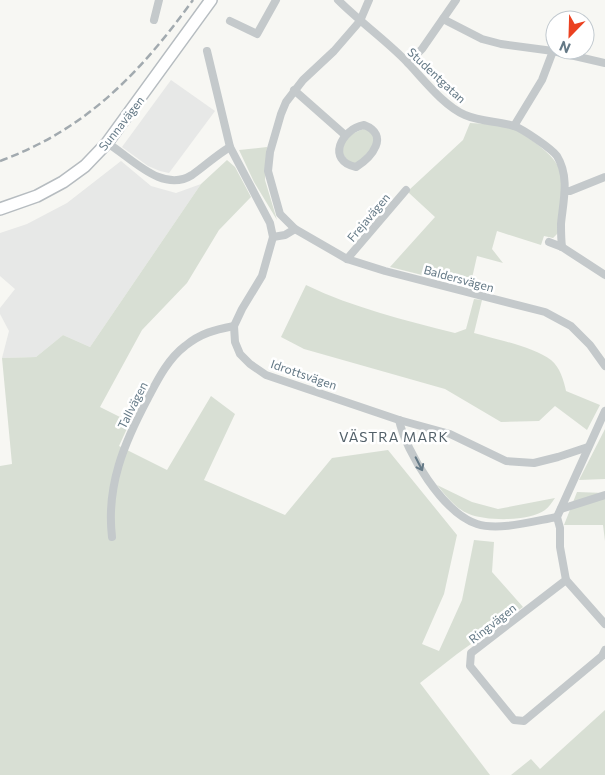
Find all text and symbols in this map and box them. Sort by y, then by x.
north arrow [545,10,595,60]
text: N [557,38,573,57]
street label: Studentgatan [405,45,469,105]
street label: Sunnavägen [95,93,147,153]
street label: Frejavägen [344,190,392,244]
street label: Baldersvägen [422,262,496,294]
street label: Idrottsvägen [269,356,339,392]
street label: Tallvägen [114,379,150,431]
district label: VÄSTRA MARK [339,428,449,445]
one-way arrow [415,456,424,471]
street label: Ringvägen [465,600,519,646]

